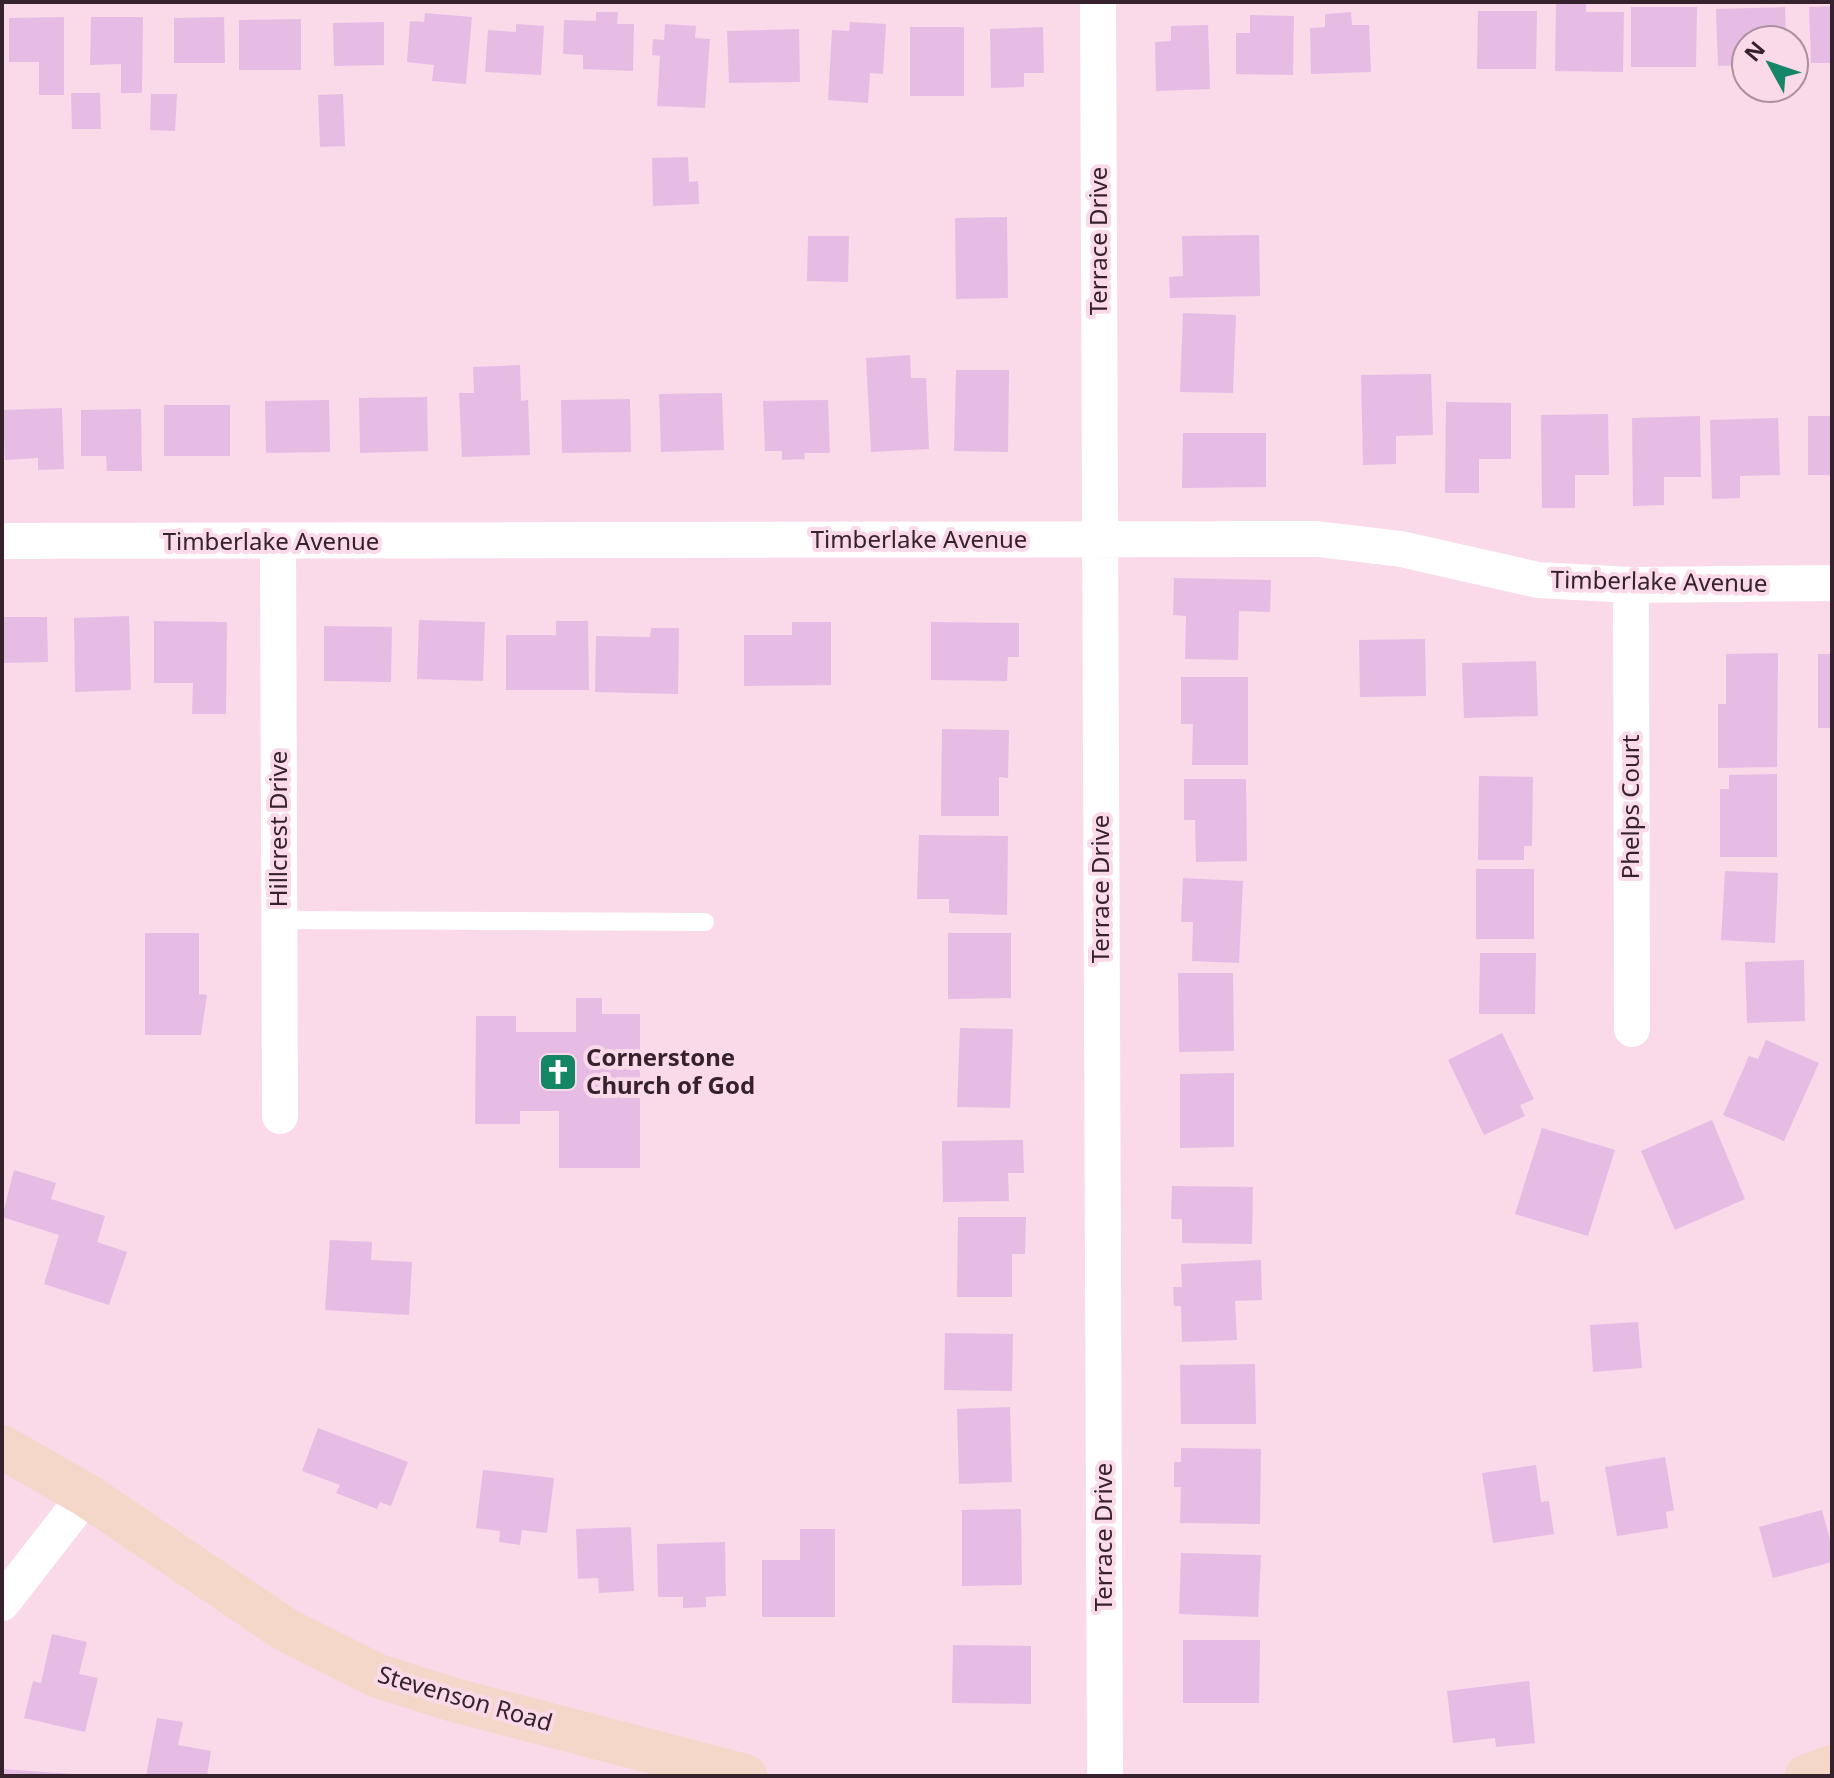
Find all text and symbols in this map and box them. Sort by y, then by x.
north arrow [1730,24,1810,104]
text: N [1737,34,1771,67]
street label: Terrace Drive [1081,167,1114,315]
street label: Timberlake Avenue [811,522,1027,555]
street label: Timberlake Avenue [163,524,379,557]
street label: Timberlake Avenue [1550,562,1768,599]
street label: Phelps Court [1613,734,1646,879]
street label: Hillcrest Drive [261,751,294,907]
street label: Terrace Drive [1083,815,1116,963]
place label: Cornerstone Church of God [586,1040,755,1101]
church icon: Cornerstone Church of God [537,1051,579,1093]
street label: Terrace Drive [1086,1463,1119,1611]
street label: Stevenson Road [374,1657,557,1738]

